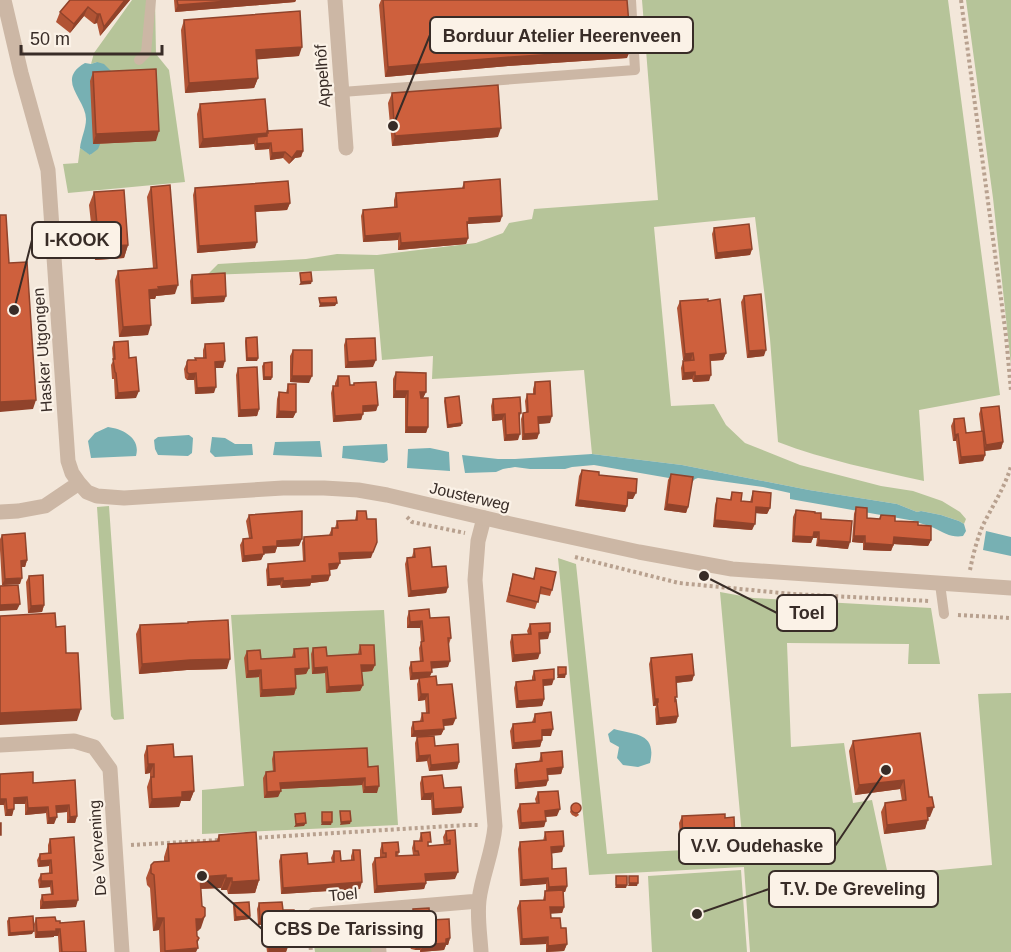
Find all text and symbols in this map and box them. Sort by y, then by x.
callout: Borduur Atelier Heerenveen [430,17,693,53]
scale bar [21,18,162,56]
text: Borduur Atelier Heerenveen [443,26,681,46]
text: 50 m [30,29,70,49]
street label: Appelhôf [312,43,333,108]
callout: I-KOOK [32,222,121,258]
text: I-KOOK [45,230,110,250]
street label: Hasker Utgongen [30,287,55,413]
street label: Jousterweg [428,479,512,514]
callout: Toel [777,595,837,631]
text: Toel [789,603,825,623]
street label: De Vervening [86,799,109,896]
callout: V.V. Oudehaske [679,828,835,864]
text: V.V. Oudehaske [691,836,823,856]
callout: T.V. De Greveling [769,871,938,907]
text: T.V. De Greveling [780,879,926,899]
street label: Toel [328,885,358,904]
callout: CBS De Tarissing [262,911,436,947]
text: CBS De Tarissing [274,919,424,939]

